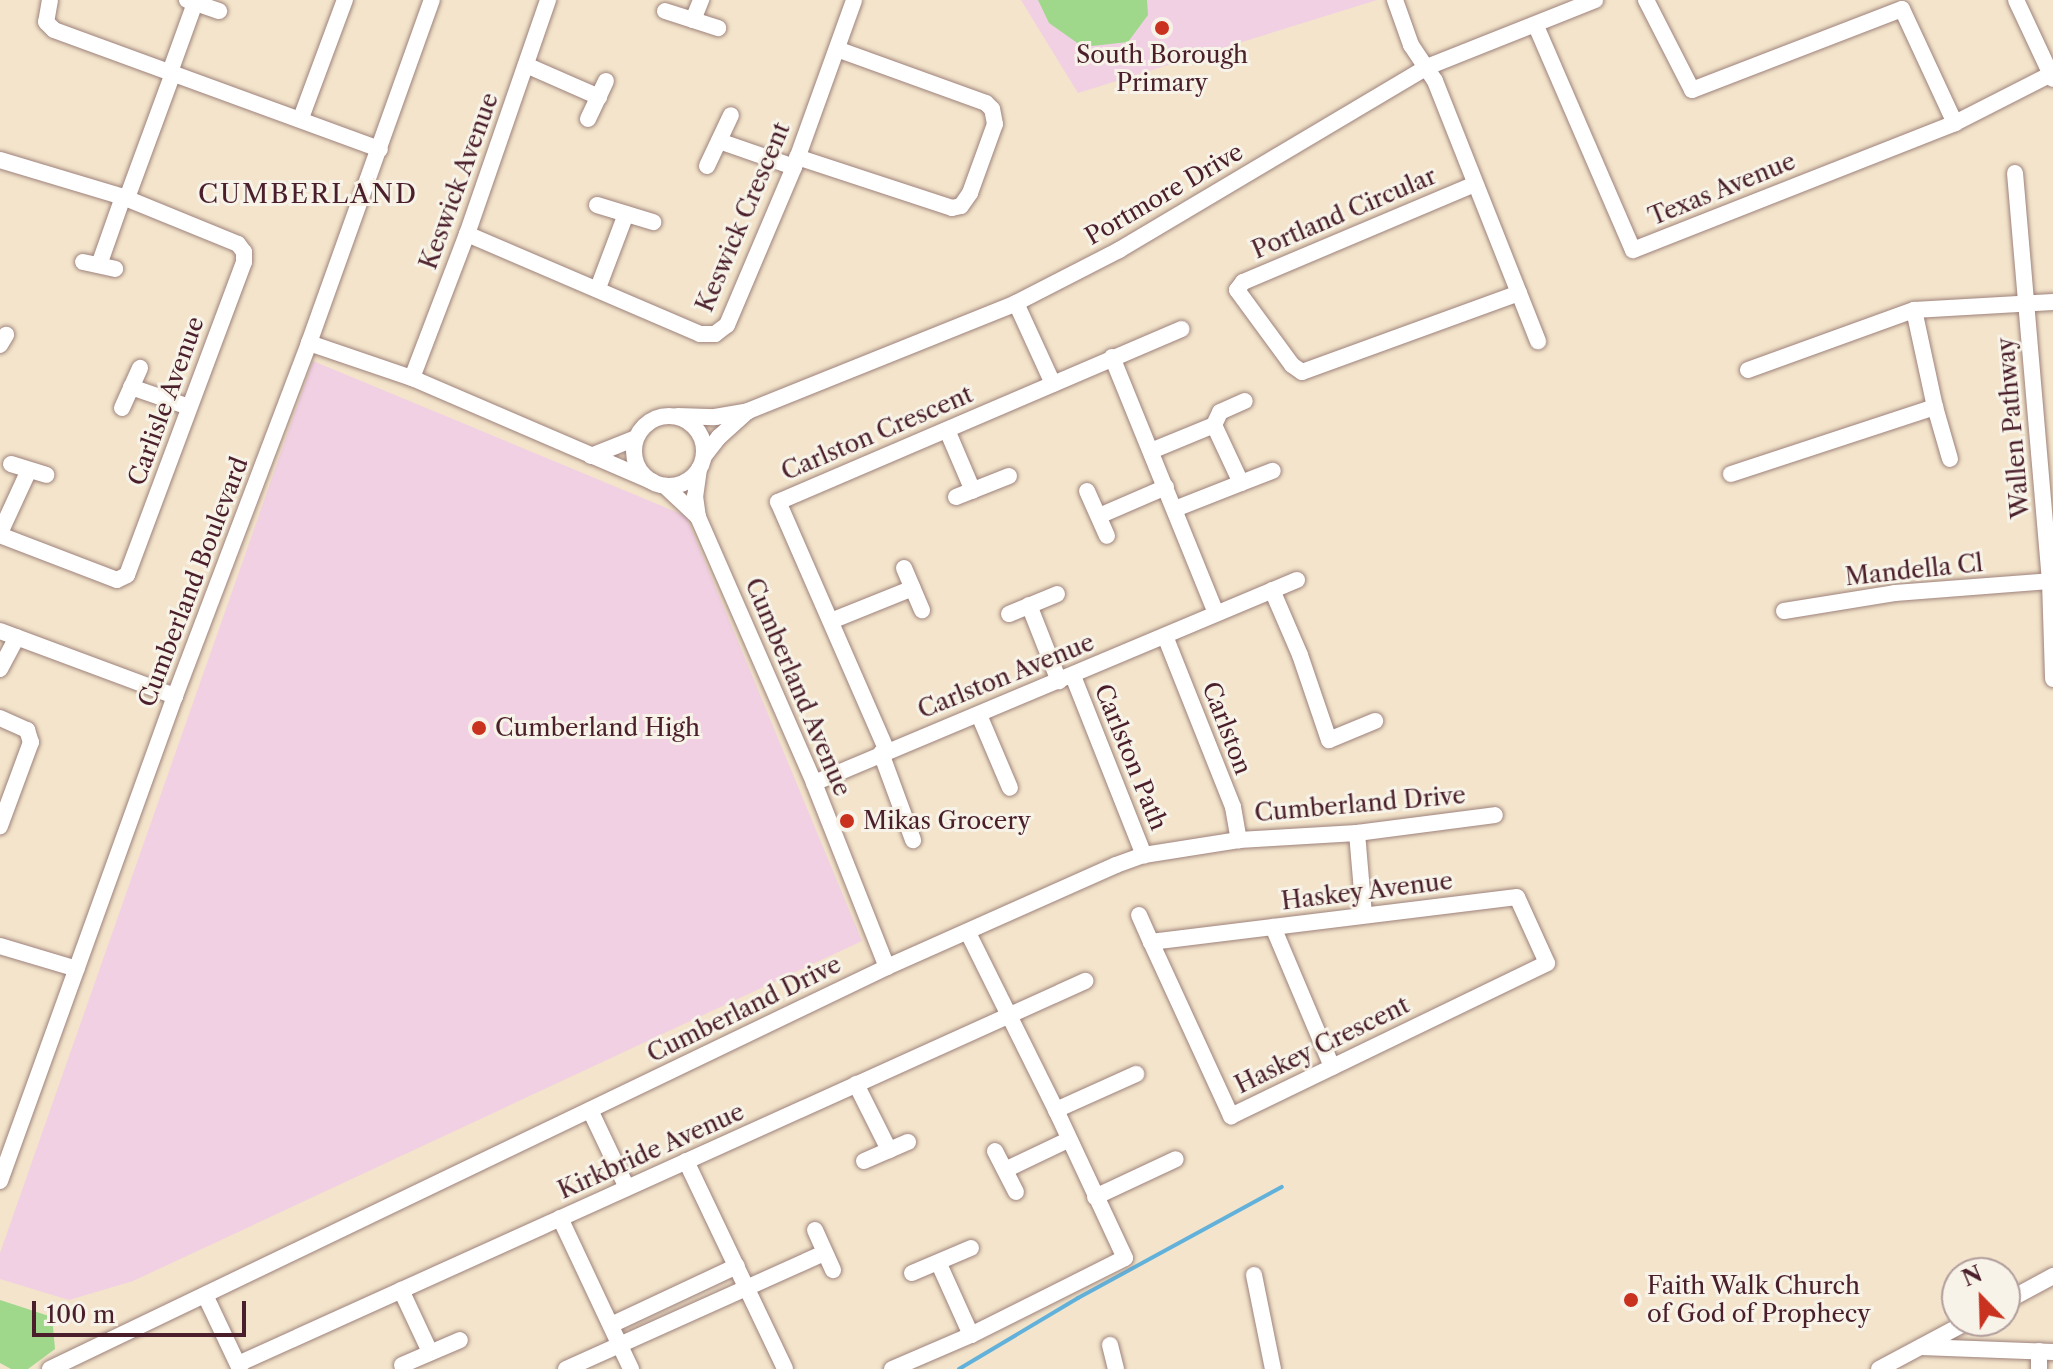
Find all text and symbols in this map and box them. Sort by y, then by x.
marker: South Borough Primary [1153,19,1171,37]
place label: South Borough Primary [1076,41,1248,97]
street label: Keswick Avenue [413,88,505,274]
street label: Keswick Crescent [690,118,796,316]
street label: Portmore Drive [1080,137,1248,251]
street label: Texas Avenue [1644,146,1800,232]
street label: Portland Circular [1248,161,1440,265]
district label: CUMBERLAND [198,179,418,211]
street label: Carlisle Avenue [122,312,210,490]
street label: Wallen Pathway [1991,336,2035,520]
street label: Carlston Crescent [777,380,977,486]
street label: Cumberland Boulevard [132,453,254,711]
street label: Mandella Cl [1844,548,1984,592]
street label: Cumberland Avenue [739,573,857,801]
street label: Carlston Avenue [913,627,1099,725]
street label: Carlston [1196,678,1258,778]
street label: Carlston Path [1089,680,1173,834]
place label: Cumberland High [495,714,700,742]
marker: Cumberland High [470,719,488,737]
street label: Cumberland Drive [1253,780,1467,828]
place label: Mikas Grocery [863,807,1031,835]
marker: Mikas Grocery [838,812,856,830]
street label: Haskey Avenue [1279,866,1455,916]
street label: Cumberland Drive [642,950,846,1068]
street label: Haskey Crescent [1230,990,1414,1100]
street label: Kirkbride Avenue [553,1097,749,1205]
north arrow [1941,1257,2021,1337]
text: N [1958,1260,1986,1292]
place label: Faith Walk Church of God of Prophecy [1647,1272,1870,1328]
scale bar [36,1285,250,1335]
marker: Faith Walk Church of God of Prophecy [1622,1291,1640,1309]
text: 100 m [46,1300,115,1329]

